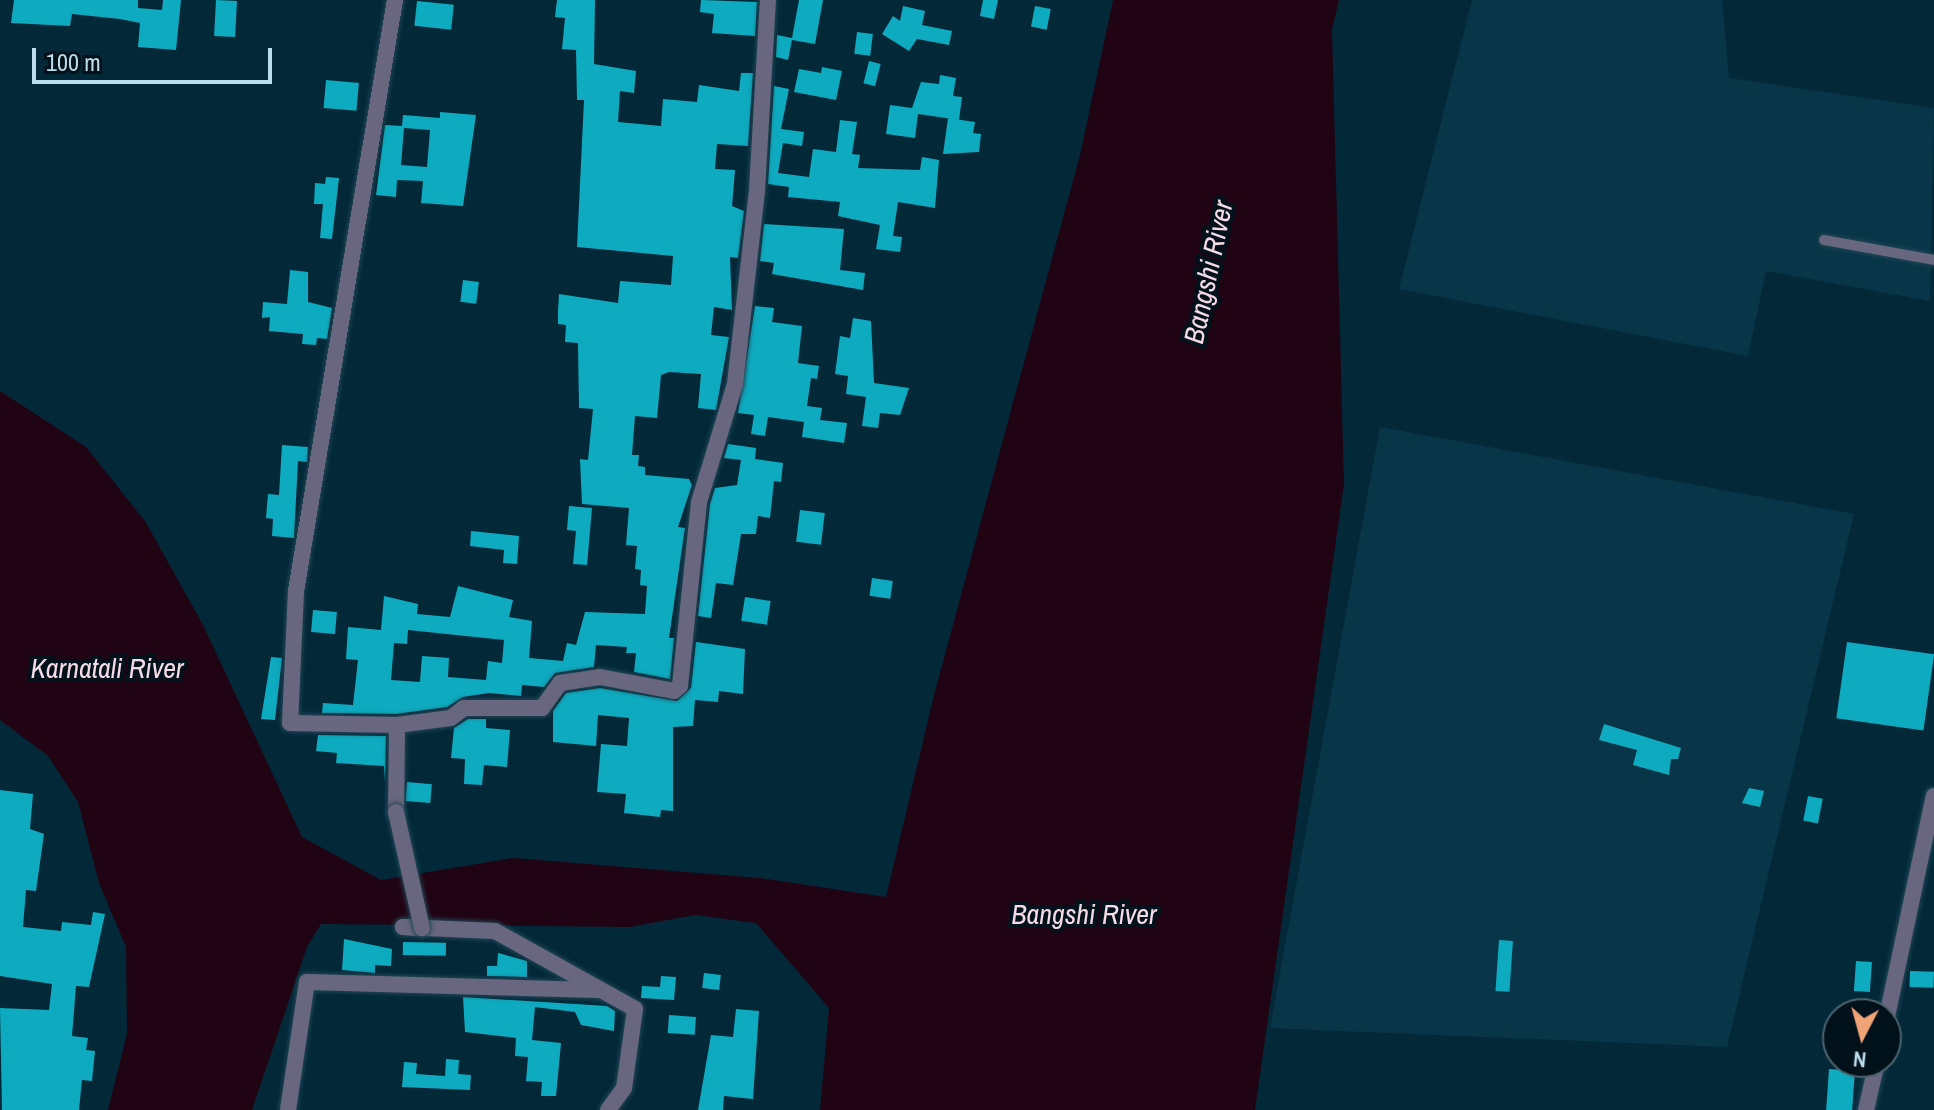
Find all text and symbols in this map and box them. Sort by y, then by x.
scale bar [36,32,276,82]
text: 100 m [46,46,101,78]
water label: Bangshi River [1176,197,1240,347]
water label: Karnatali River [30,651,184,685]
water label: Bangshi River [1011,897,1157,931]
north arrow [1822,998,1902,1078]
text: N [1852,1044,1868,1075]

